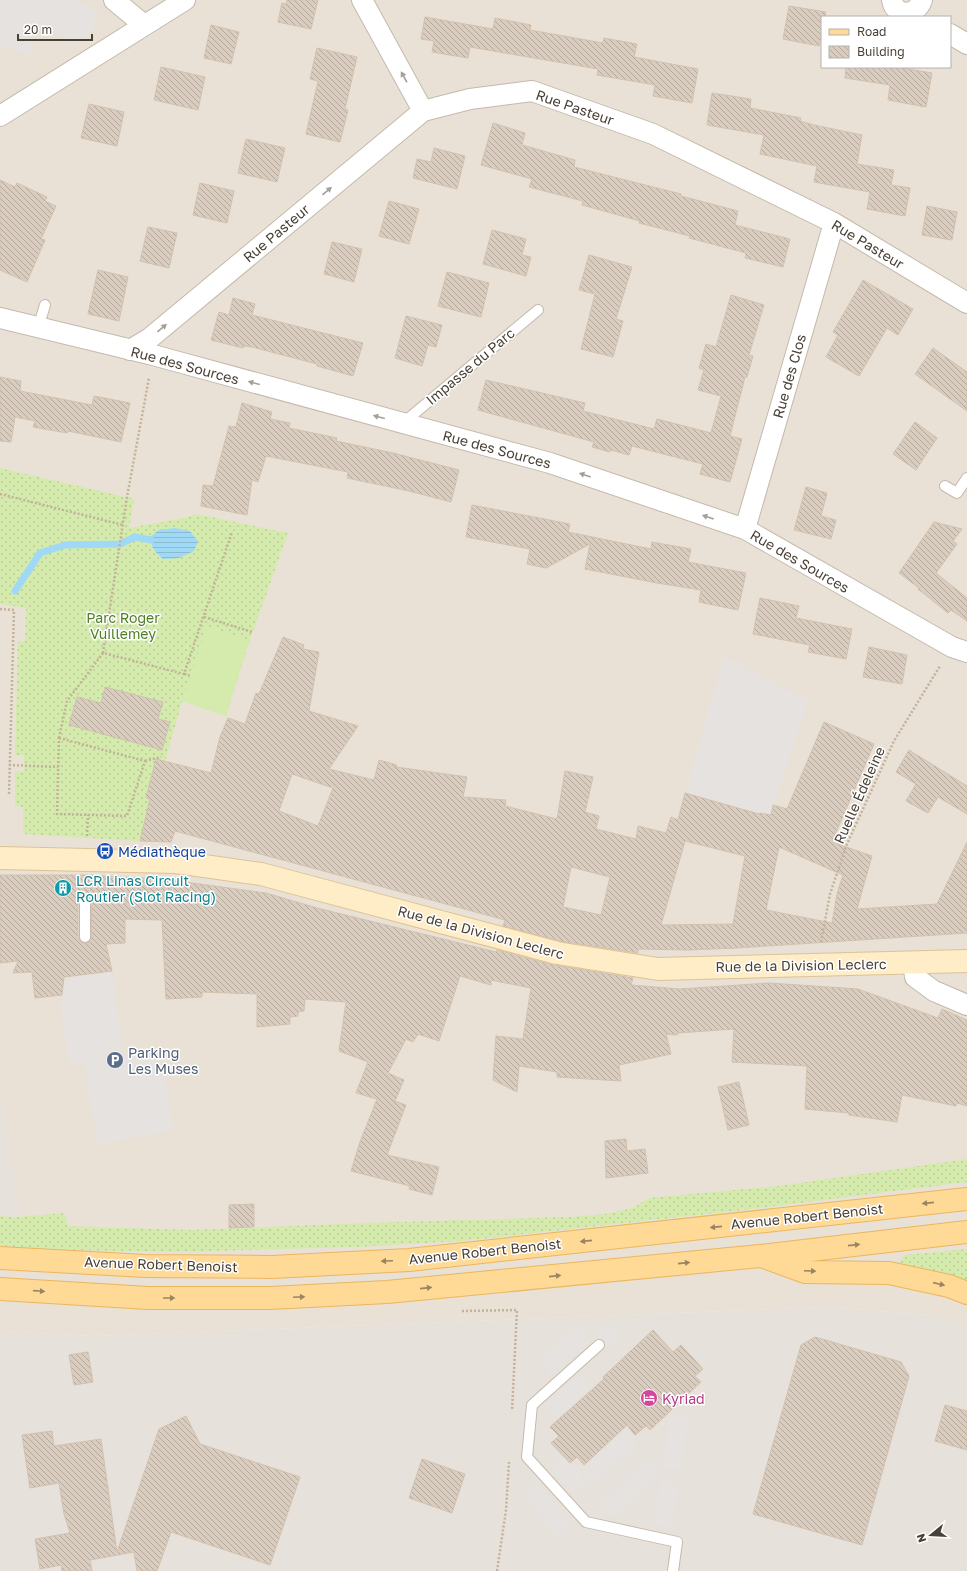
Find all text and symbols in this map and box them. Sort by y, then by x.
scale bar [18,16,92,42]
legend [821,16,951,68]
text: 20 m [24,22,52,37]
text: Road [857,24,886,39]
text: Building [857,44,905,59]
one-way arrow [401,71,408,83]
street label: Rue Pasteur [534,86,617,128]
one-way arrow [321,187,332,196]
street label: Rue Pasteur [239,200,313,266]
street label: Rue Pasteur [829,216,908,273]
one-way arrow [157,324,167,332]
street label: Impasse du Parc [422,324,518,408]
street label: Rue des Clos [769,332,809,420]
street label: Rue des Sources [129,342,241,388]
one-way arrow [247,380,259,386]
one-way arrow [373,413,385,419]
street label: Rue des Sources [441,426,553,472]
one-way arrow [579,472,591,478]
one-way arrow [702,513,714,519]
street label: Rue des Sources [748,526,852,596]
park label: Parc Roger Vuillemey [86,609,160,642]
street label: Ruelle Édeleine [830,744,888,846]
bus stop icon: Médiathèque [95,841,115,861]
place label: Médiathèque [118,843,206,860]
place label: LCR Linas Circuit Routier (Slot Racing) [76,872,216,905]
building icon: LCR Linas Circuit Routier (Slot Racing) [53,878,73,898]
street label: Rue de la Division Leclerc [396,902,566,962]
street label: Rue de la Division Leclerc [715,955,887,975]
place label: Parking Les Muses [128,1044,198,1077]
parking icon: Parking Les Muses [105,1050,125,1070]
street label: Avenue Robert Benoist [730,1200,884,1232]
one-way arrow [922,1200,934,1206]
one-way arrow [709,1223,722,1230]
street label: Avenue Robert Benoist [408,1235,562,1267]
one-way arrow [580,1237,592,1244]
one-way arrow [848,1242,860,1248]
street label: Avenue Robert Benoist [84,1253,238,1275]
one-way arrow [380,1258,393,1264]
one-way arrow [678,1260,690,1266]
one-way arrow [804,1268,816,1275]
one-way arrow [549,1272,561,1279]
one-way arrow [932,1281,945,1287]
one-way arrow [420,1285,432,1292]
one-way arrow [33,1288,46,1294]
one-way arrow [293,1293,305,1300]
one-way arrow [163,1295,176,1301]
hotel icon: Kyriad [639,1388,659,1408]
place label: Kyriad [662,1390,705,1407]
north arrow [911,1515,951,1555]
text: N [914,1532,928,1544]

